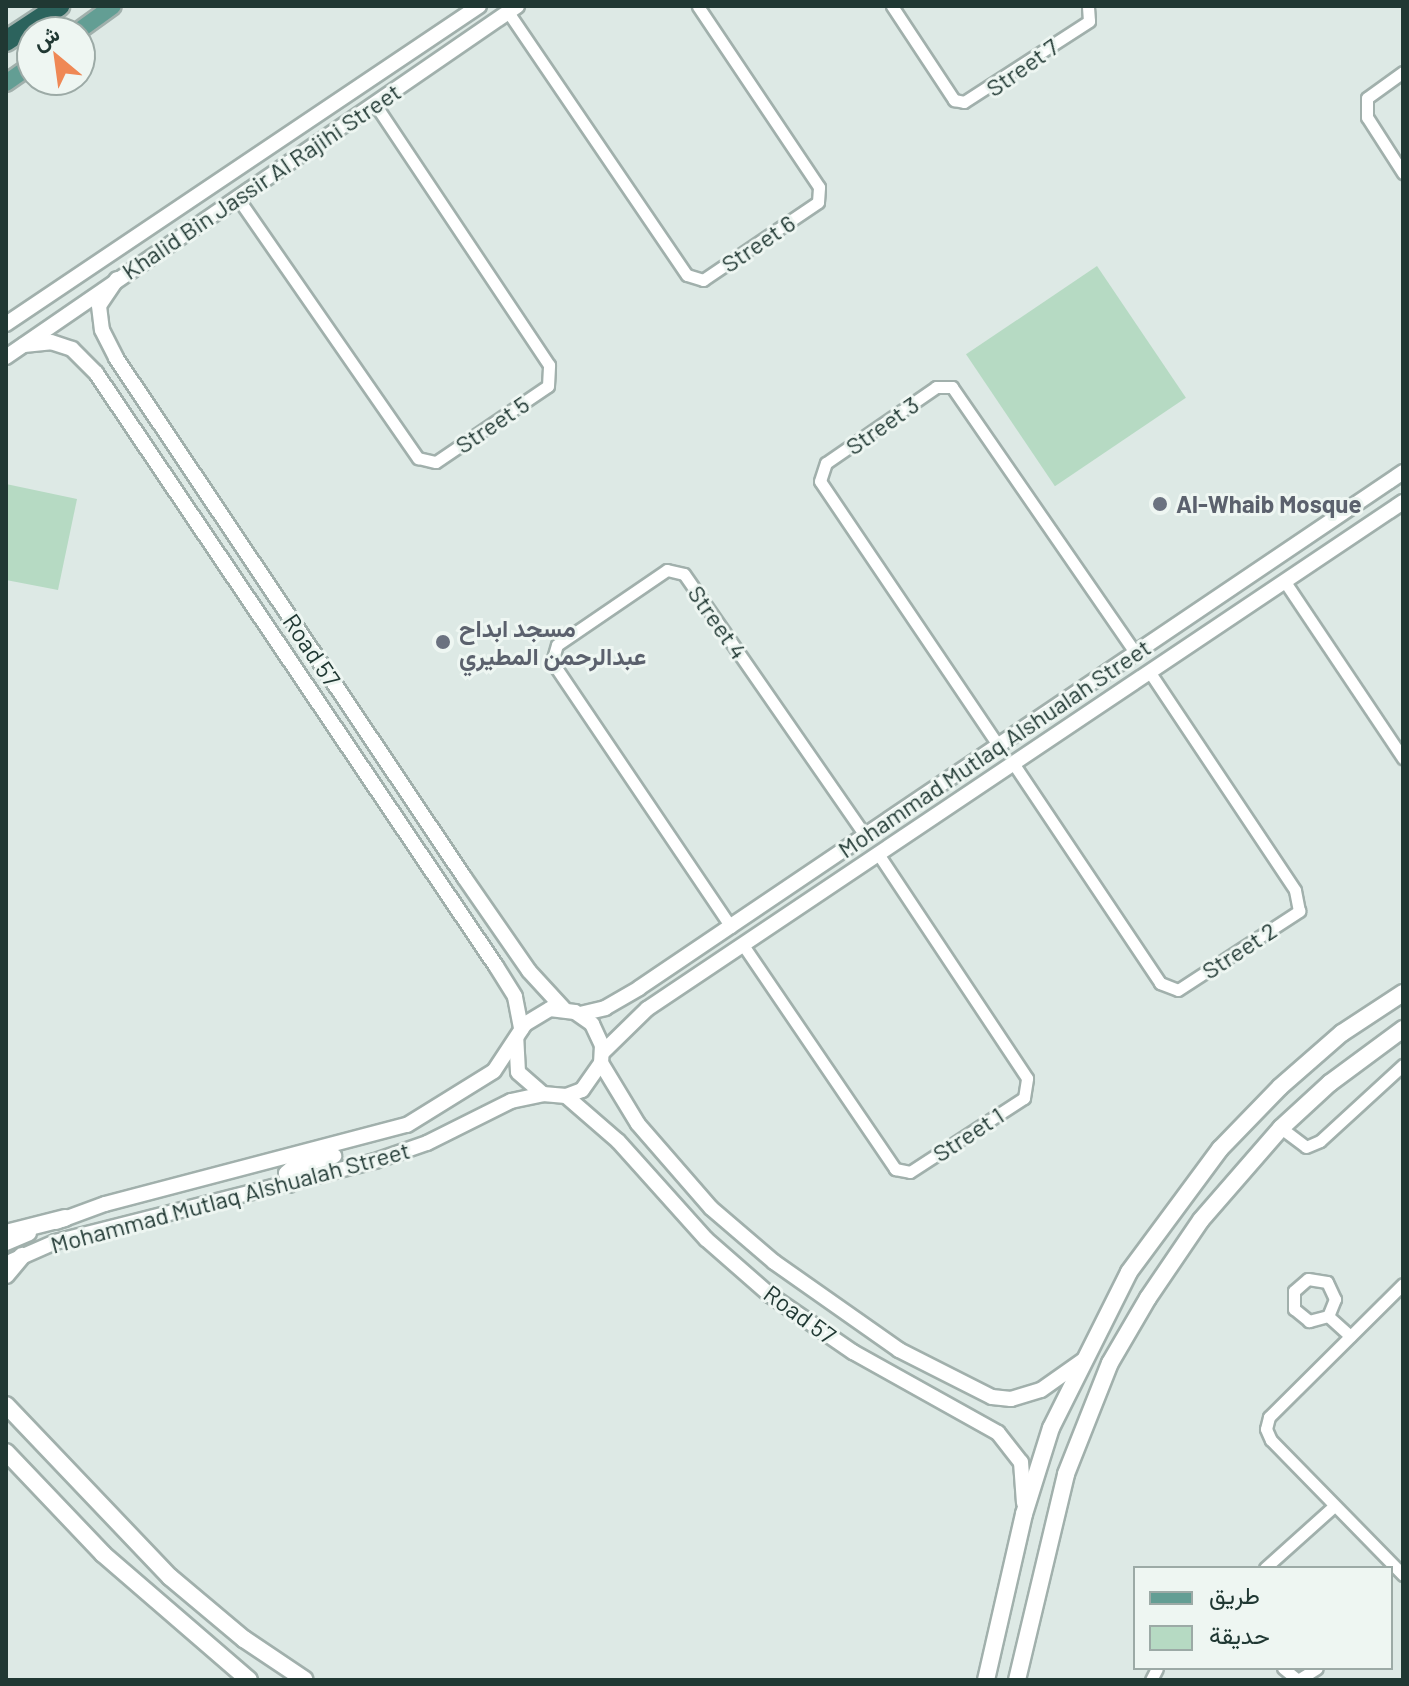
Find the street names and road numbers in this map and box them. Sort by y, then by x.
street label: Street 7 [980,32,1064,102]
street label: Khalid Bin Jassir Al Rajihi Street [116,77,406,285]
street label: Street 6 [716,208,800,278]
street label: Street 5 [450,389,534,459]
street label: Street 3 [840,389,924,461]
street label: Street 4 [682,580,754,664]
street label: Road 57 [277,608,347,692]
street label: Mohammad Mutlaq Alshualah Street [832,632,1156,864]
street label: Street 2 [1196,915,1282,985]
street label: Street 1 [927,1100,1009,1168]
street label: Mohammad Mutlaq Alshualah Street [47,1135,413,1259]
street label: Road 57 [759,1278,841,1350]

